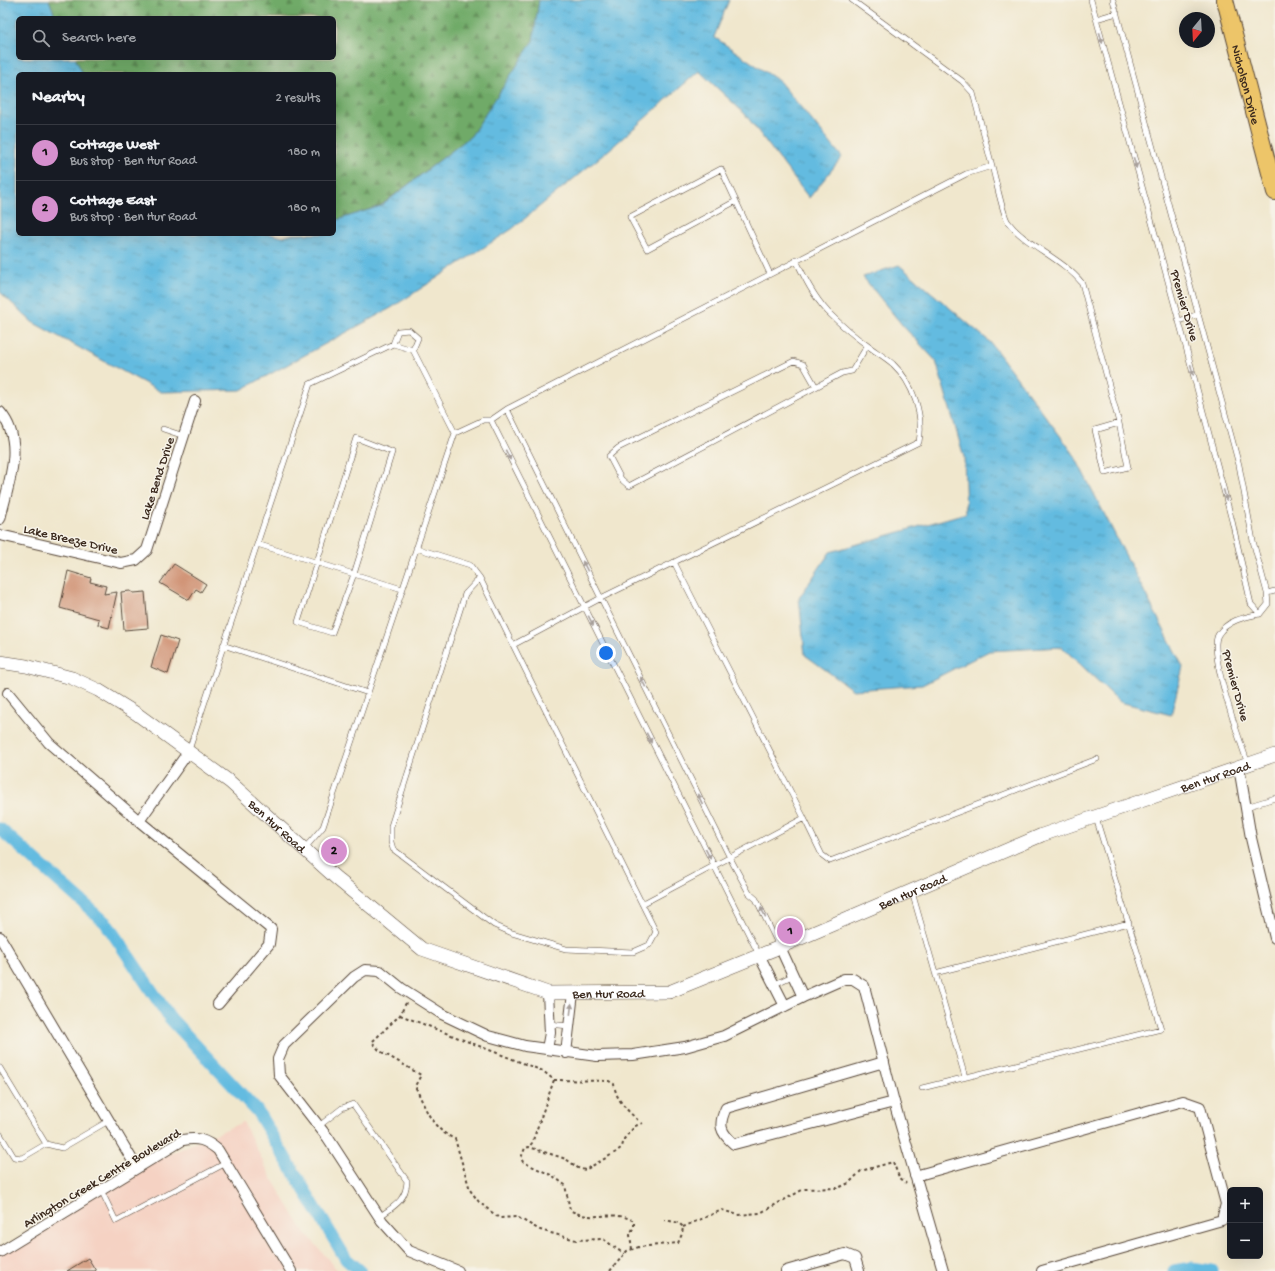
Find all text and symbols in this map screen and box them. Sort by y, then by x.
north arrow [1179,12,1215,48]
search box [16,16,336,60]
icon: search [30,27,52,49]
text: Search here [62,29,136,47]
one-way arrow [1098,32,1104,44]
street label: Nicholson Drive [1227,43,1262,126]
text: Nearby [32,88,85,108]
text: 2 results [275,91,320,106]
text: Cottage West [70,136,158,154]
text: 1 [42,145,48,160]
text: 180 m [288,145,320,160]
text: Bus stop · Ben Hur Road [70,154,196,169]
one-way arrow [1132,157,1138,169]
text: Cottage East [70,192,156,210]
text: 2 [42,201,48,216]
text: 180 m [288,201,320,216]
text: Bus stop · Ben Hur Road [70,210,196,225]
street label: Premier Drive [1166,267,1201,343]
one-way arrow [1189,363,1195,376]
street label: Lake Bend Drive [138,435,179,522]
one-way arrow [505,449,511,461]
one-way arrow [1222,490,1228,502]
street label: Lake Breeze Drive [22,522,119,559]
one-way arrow [582,560,588,571]
one-way arrow [588,616,594,627]
your location [596,643,616,663]
street label: Premier Drive [1218,647,1251,723]
one-way arrow [640,676,646,688]
one-way arrow [646,732,652,743]
street label: Ben Hur Road [1178,759,1254,797]
one-way arrow [697,793,704,804]
street label: Ben Hur Road [244,797,309,858]
pin: 2 [321,836,347,866]
one-way arrow [705,848,711,859]
street label: Ben Hur Road [876,871,951,914]
one-way arrow [759,906,766,918]
pin: 1 [777,916,803,946]
street label: Ben Hur Road [571,987,646,1003]
one-way arrow [568,1003,574,1015]
street label: Arlington Creek Centre Boulevard [21,1125,185,1232]
map controls [1227,1187,1263,1259]
button: + [1227,1187,1263,1223]
button: − [1227,1223,1263,1259]

